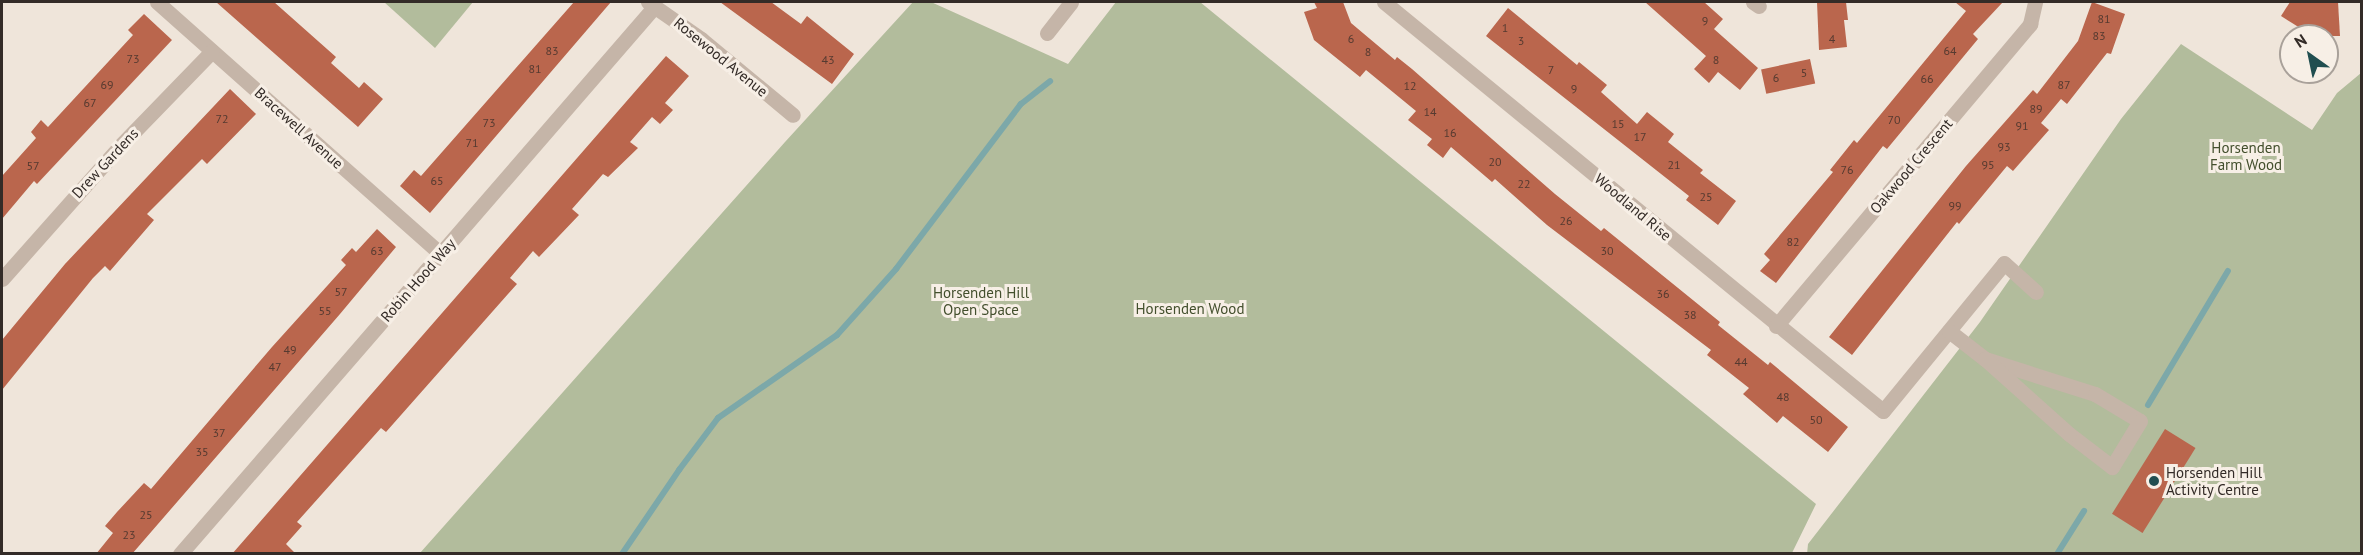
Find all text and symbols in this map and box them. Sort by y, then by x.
house number: 81 [2097,12,2111,26]
street label: Rosewood Avenue [670,14,772,100]
house number: 9 [1702,14,1708,28]
house number: 1 [1502,21,1508,35]
north arrow [2279,24,2339,84]
house number: 83 [2092,29,2106,43]
text: N [2290,29,2310,52]
house number: 6 [1348,32,1354,46]
house number: 4 [1829,32,1835,46]
house number: 3 [1518,34,1524,48]
house number: 83 [545,44,559,58]
house number: 64 [1943,44,1957,58]
house number: 8 [1365,45,1371,59]
house number: 73 [126,52,140,66]
house number: 43 [821,53,835,67]
house number: 8 [1713,53,1719,67]
house number: 81 [528,62,542,76]
house number: 7 [1548,63,1554,77]
house number: 5 [1801,66,1807,80]
house number: 6 [1773,71,1779,85]
house number: 66 [1920,72,1934,86]
house number: 69 [100,78,114,92]
house number: 87 [2057,78,2071,92]
house number: 12 [1403,79,1417,93]
house number: 9 [1571,82,1577,96]
street label: Bracewell Avenue [251,83,347,173]
house number: 67 [83,96,97,110]
house number: 89 [2029,102,2043,116]
house number: 14 [1423,105,1437,119]
house number: 72 [215,112,229,126]
house number: 70 [1887,113,1901,127]
street label: Oakwood Crescent [1866,115,1956,217]
house number: 73 [482,116,496,130]
house number: 15 [1611,117,1625,131]
house number: 91 [2015,119,2029,133]
street label: Drew Gardens [68,124,142,202]
house number: 16 [1443,126,1457,140]
house number: 17 [1633,130,1647,144]
house number: 71 [465,136,479,150]
park label: Horsenden Farm Wood [2210,138,2282,173]
house number: 93 [1997,140,2011,154]
house number: 20 [1488,155,1502,169]
house number: 21 [1667,158,1681,172]
house number: 95 [1981,158,1995,172]
house number: 57 [26,159,40,173]
house number: 76 [1840,163,1854,177]
street label: Woodland Rise [1591,170,1675,244]
house number: 65 [430,174,444,188]
house number: 22 [1517,177,1531,191]
house number: 25 [1699,190,1713,204]
house number: 99 [1948,199,1962,213]
house number: 26 [1559,214,1573,228]
street label: Robin Hood Way [377,234,459,326]
house number: 82 [1786,235,1800,249]
house number: 63 [370,244,384,258]
house number: 30 [1600,244,1614,258]
park label: Horsenden Hill Open Space [933,283,1029,318]
house number: 57 [334,285,348,299]
house number: 36 [1656,287,1670,301]
park label: Horsenden Wood [1135,300,1245,318]
house number: 55 [318,304,332,318]
house number: 38 [1683,308,1697,322]
house number: 49 [283,343,297,357]
house number: 44 [1734,355,1748,369]
house number: 47 [268,360,282,374]
house number: 48 [1776,390,1790,404]
house number: 50 [1809,413,1823,427]
house number: 37 [212,426,226,440]
house number: 35 [195,445,209,459]
place label: Horsenden Hill Activity Centre [2166,463,2262,498]
marker: Horsenden Hill Activity Centre [2147,474,2161,488]
house number: 25 [139,508,153,522]
house number: 23 [122,528,136,542]

